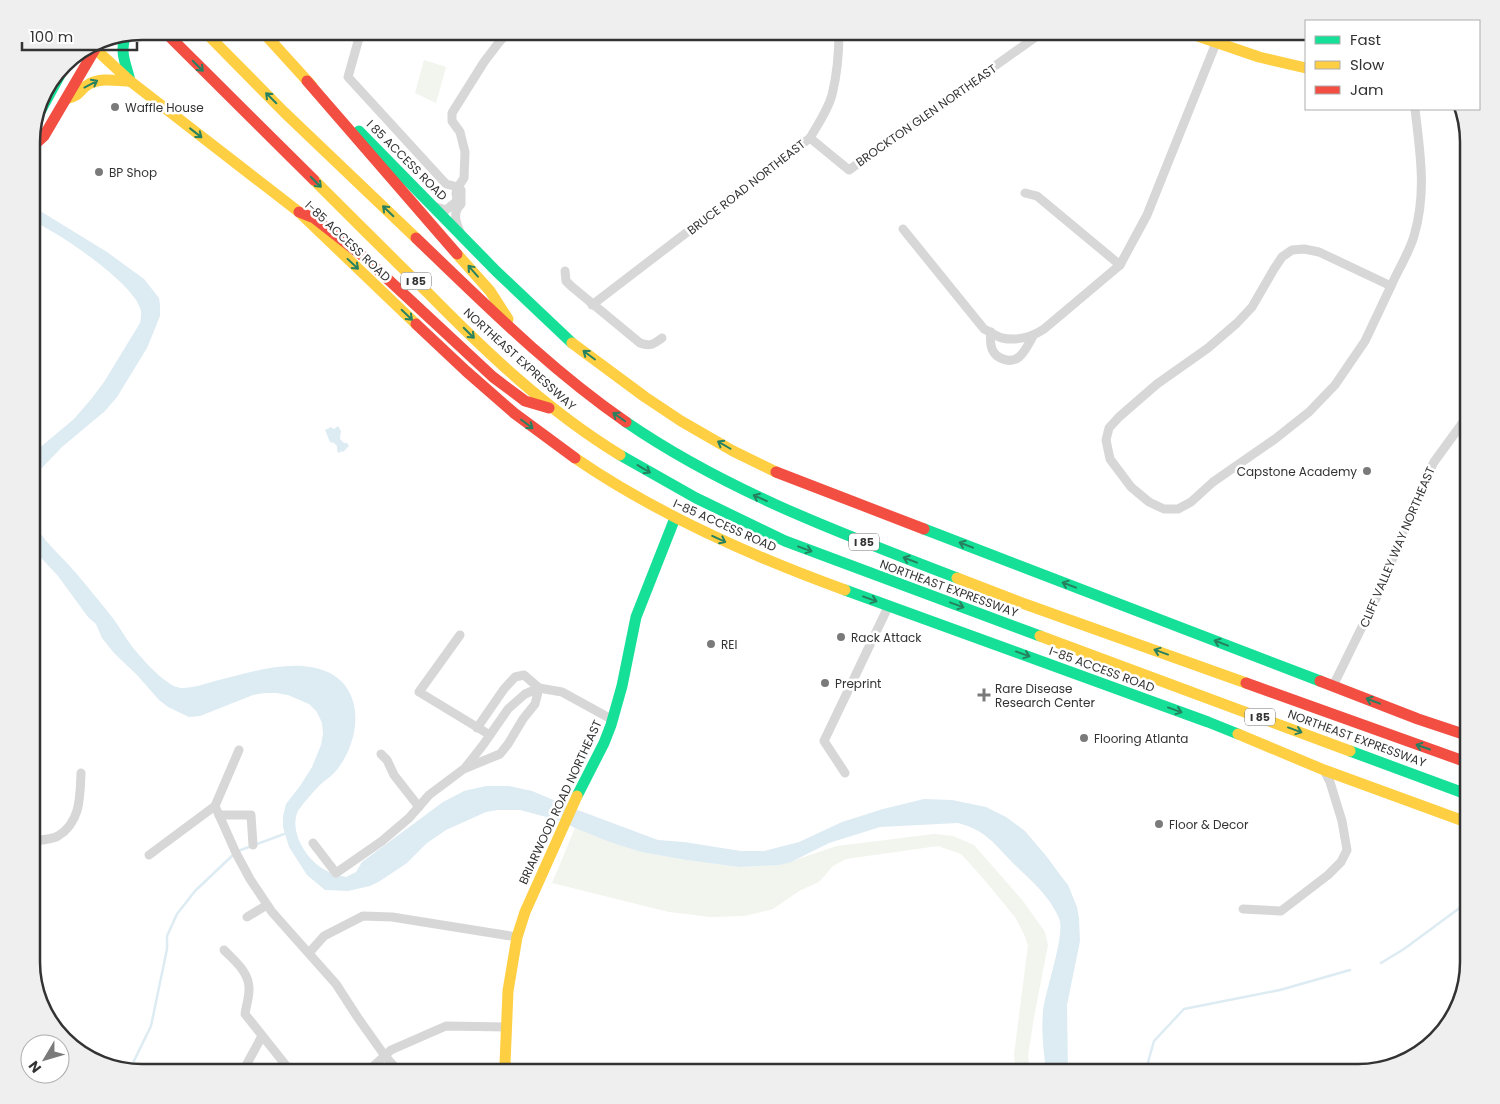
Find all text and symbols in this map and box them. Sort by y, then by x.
scale bar [22,20,138,52]
legend [1305,20,1480,110]
text: 100 m [30,26,73,47]
text: Fast [1350,29,1381,50]
text: Slow [1350,54,1385,75]
one-way arrow [192,59,204,72]
street label: BROCKTON GLEN NORTHEAST [852,60,1000,170]
one-way arrow [84,79,99,89]
text: Jam [1350,79,1384,100]
one-way arrow [265,92,277,105]
place label: Waffle House [125,99,204,116]
marker: Waffle House [109,101,121,113]
street label: I 85 ACCESS ROAD [363,116,451,204]
one-way arrow [189,127,202,138]
street label: BRUCE ROAD NORTHEAST [683,135,809,239]
place label: BP Shop [109,164,157,181]
marker: BP Shop [93,166,105,178]
one-way arrow [310,176,322,188]
street label: I-85 ACCESS ROAD [302,197,394,285]
one-way arrow [381,205,394,217]
one-way arrow [347,258,360,270]
one-way arrow [467,264,479,277]
road number: I 85 [401,272,431,290]
street label: NORTHEAST EXPRESSWAY [460,304,580,414]
one-way arrow [401,309,413,321]
one-way arrow [462,327,475,339]
one-way arrow [583,349,596,360]
one-way arrow [613,412,627,422]
one-way arrow [520,418,533,429]
one-way arrow [717,440,731,450]
place label: Capstone Academy [1237,463,1357,480]
street label: CLIFF VALLEY WAY NORTHEAST [1355,463,1439,630]
one-way arrow [636,465,650,475]
marker: Capstone Academy [1361,465,1373,477]
one-way arrow [753,492,768,502]
street label: I-85 ACCESS ROAD [671,495,779,555]
one-way arrow [711,534,726,544]
road number: I 85 [849,534,879,550]
one-way arrow [959,540,974,549]
one-way arrow [797,545,812,554]
street label: NORTHEAST EXPRESSWAY [878,555,1020,621]
one-way arrow [903,555,918,564]
one-way arrow [1062,580,1077,589]
one-way arrow [862,595,877,604]
one-way arrow [949,601,964,610]
place label: Rack Attack [851,629,922,646]
marker: Rack Attack [835,631,847,643]
place label: REI [721,636,737,653]
marker: REI [705,638,717,650]
one-way arrow [1214,638,1229,647]
street label: I-85 ACCESS ROAD [1047,642,1157,696]
one-way arrow [1154,647,1170,656]
one-way arrow [1015,650,1030,660]
place label: Preprint [835,675,881,692]
marker: Preprint [819,677,831,689]
place label: Rare Disease Research Center [995,680,1095,711]
marker: Rare Disease Research Center [977,688,991,702]
one-way arrow [1366,696,1381,705]
street label: NORTHEAST EXPRESSWAY [1286,705,1428,771]
one-way arrow [1167,706,1183,715]
road number: I 85 [1245,709,1275,726]
street label: BRIARWOOD ROAD NORTHEAST [514,717,606,887]
one-way arrow [1286,726,1302,735]
place label: Flooring Atlanta [1094,730,1188,747]
marker: Flooring Atlanta [1078,732,1090,744]
one-way arrow [1415,741,1431,751]
place label: Floor & Decor [1169,816,1249,833]
marker: Floor & Decor [1153,818,1165,830]
north arrow [20,1034,70,1084]
text: N [24,1057,46,1077]

